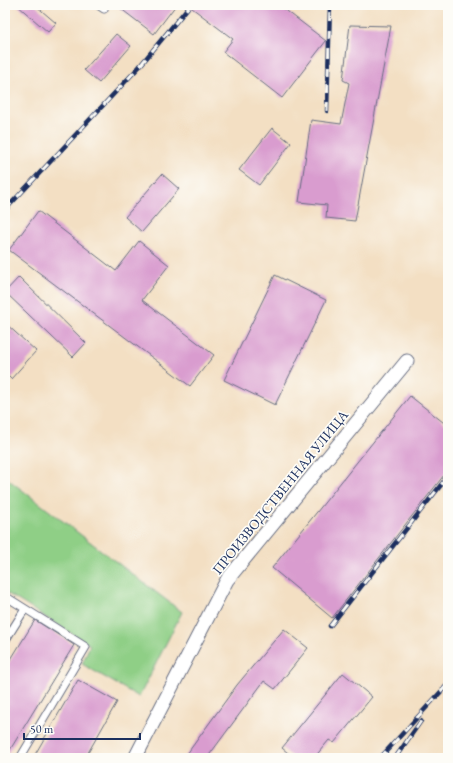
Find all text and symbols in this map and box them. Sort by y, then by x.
street label: ПРОИЗВОДСТВЕННАЯ УЛИЦА [208,406,352,578]
scale bar [24,715,140,741]
text: 50 m [30,721,54,737]

